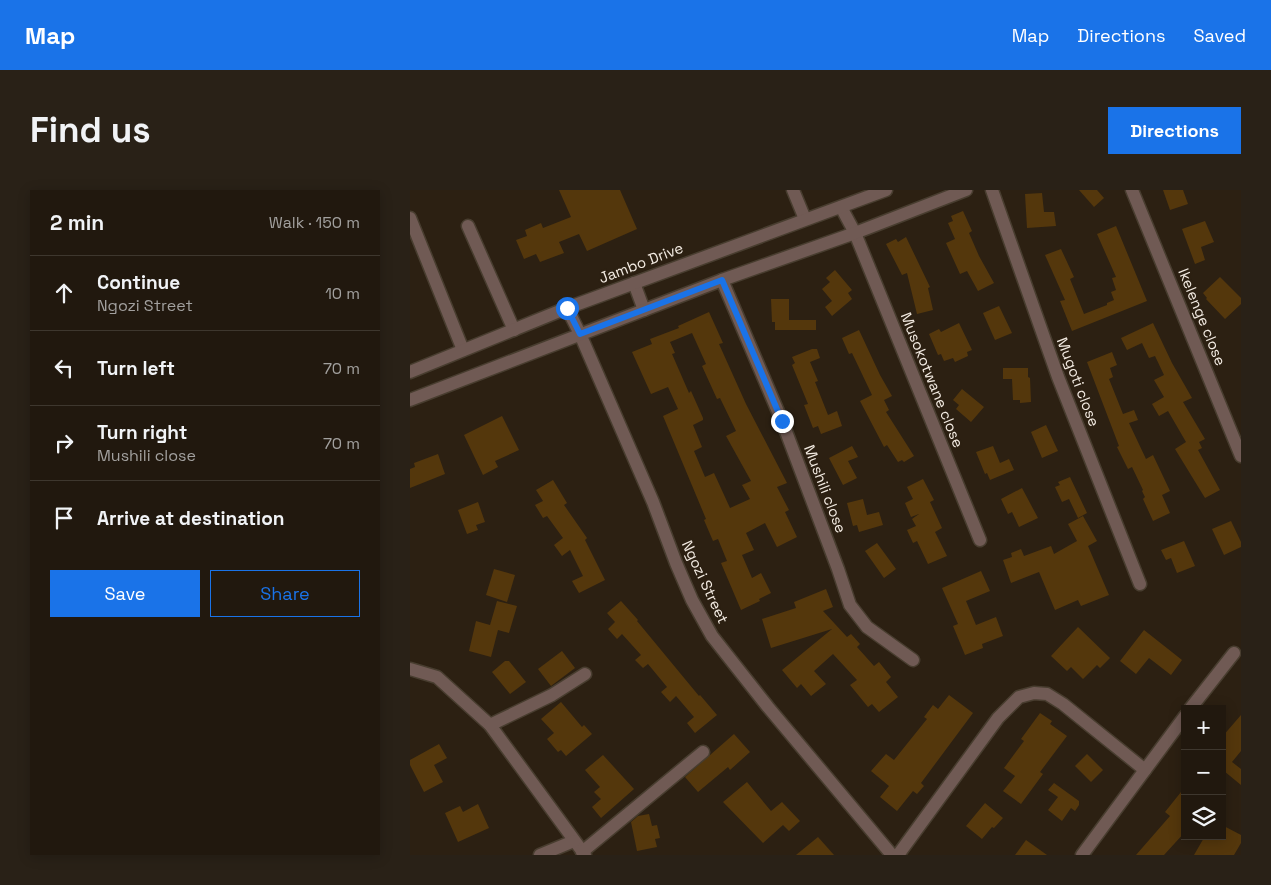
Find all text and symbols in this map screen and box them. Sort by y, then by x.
text: Map [25,20,75,51]
text: Map [1012,24,1049,47]
text: Directions [1077,24,1166,47]
text: Saved [1194,24,1246,47]
button: Directions [1108,107,1241,154]
text: Find us [30,108,151,152]
text: 2 min [50,209,104,236]
text: Walk · 150 m [269,212,360,233]
street label: Jambo Drive [596,238,686,287]
street label: Ikelenge close [1174,265,1231,368]
text: Continue [97,270,180,295]
icon: ahead [50,279,78,307]
text: 10 m [325,283,360,304]
text: Ngozi Street [97,295,193,316]
route start [556,297,579,320]
street label: Musokotwane close [897,309,968,450]
street label: Mugoti close [1053,335,1104,429]
icon: left [50,354,78,382]
text: Turn left [97,356,175,381]
text: 70 m [323,358,360,379]
route end [771,410,794,433]
text: Turn right [97,420,187,445]
icon: right [50,429,78,457]
text: 70 m [323,433,360,454]
street label: Mushili close [800,442,851,536]
text: Mushili close [97,445,196,466]
icon: arrive [50,504,78,532]
text: Arrive at destination [97,506,285,531]
street label: Ngozi Street [678,537,733,627]
button: Save [50,570,200,617]
button: Share [210,570,360,617]
map controls [1181,705,1226,840]
button: + [1181,705,1226,750]
button: − [1181,750,1226,795]
button: layers [1181,795,1226,840]

